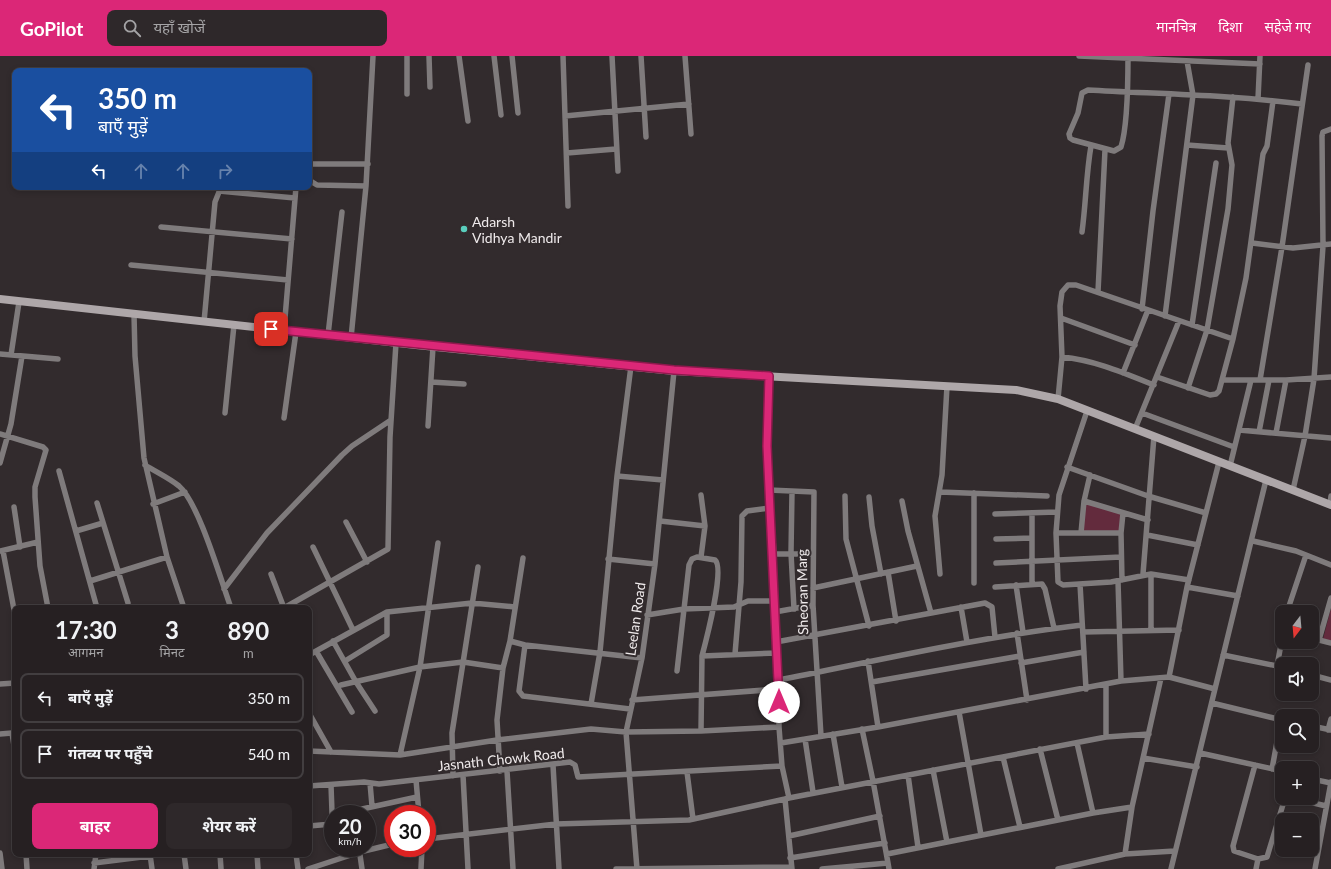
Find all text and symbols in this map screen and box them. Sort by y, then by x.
search box [107,10,387,46]
text: GoPilot [20,17,83,40]
icon: search [121,17,143,39]
text: यहाँ खोजें [153,18,205,36]
text: मानचित्र [1156,18,1196,35]
text: दिशा [1218,18,1243,35]
text: सहेजे गए [1265,18,1311,35]
text: 350 m [98,81,177,115]
icon: left [32,84,84,136]
text: बाएँ मुड़ें [98,115,148,137]
icon: left [88,160,110,182]
icon: ahead [130,160,152,182]
icon: ahead [172,160,194,182]
icon: right [214,160,236,182]
place label: Adarsh Vidhya Mandir [472,213,562,246]
marker: Adarsh Vidhya Mandir [459,224,469,234]
pin [254,312,288,346]
icon: arrive [260,318,282,340]
street label: Sheoran Marg [793,549,811,635]
street label: Leelan Road [621,581,649,657]
north arrow [1275,605,1319,649]
map controls [1275,605,1319,857]
text: 17:30 [55,615,117,644]
text: 3 [165,615,179,644]
text: 890 [227,616,269,645]
text: आगमन [68,644,104,660]
text: मिनट [160,644,185,660]
text: m [243,645,254,661]
button: sound [1275,657,1319,701]
position arrow [758,681,800,723]
icon: left [34,687,56,709]
text: बाएँ मुड़ें [68,688,113,706]
text: 350 m [248,689,290,707]
button: search [1275,709,1319,753]
icon: arrive [34,743,56,765]
text: गंतव्य पर पहुँचे [68,744,152,762]
street label: Jasnath Chowk Road [437,744,565,774]
text: 540 m [248,745,290,763]
button: + [1275,761,1319,805]
button: बाहर [32,803,158,849]
button: शेयर करें [166,803,292,849]
speed limit sign: 30 [384,805,436,857]
button: − [1275,813,1319,857]
text: 20 [338,814,362,838]
text: km/h [338,835,362,847]

